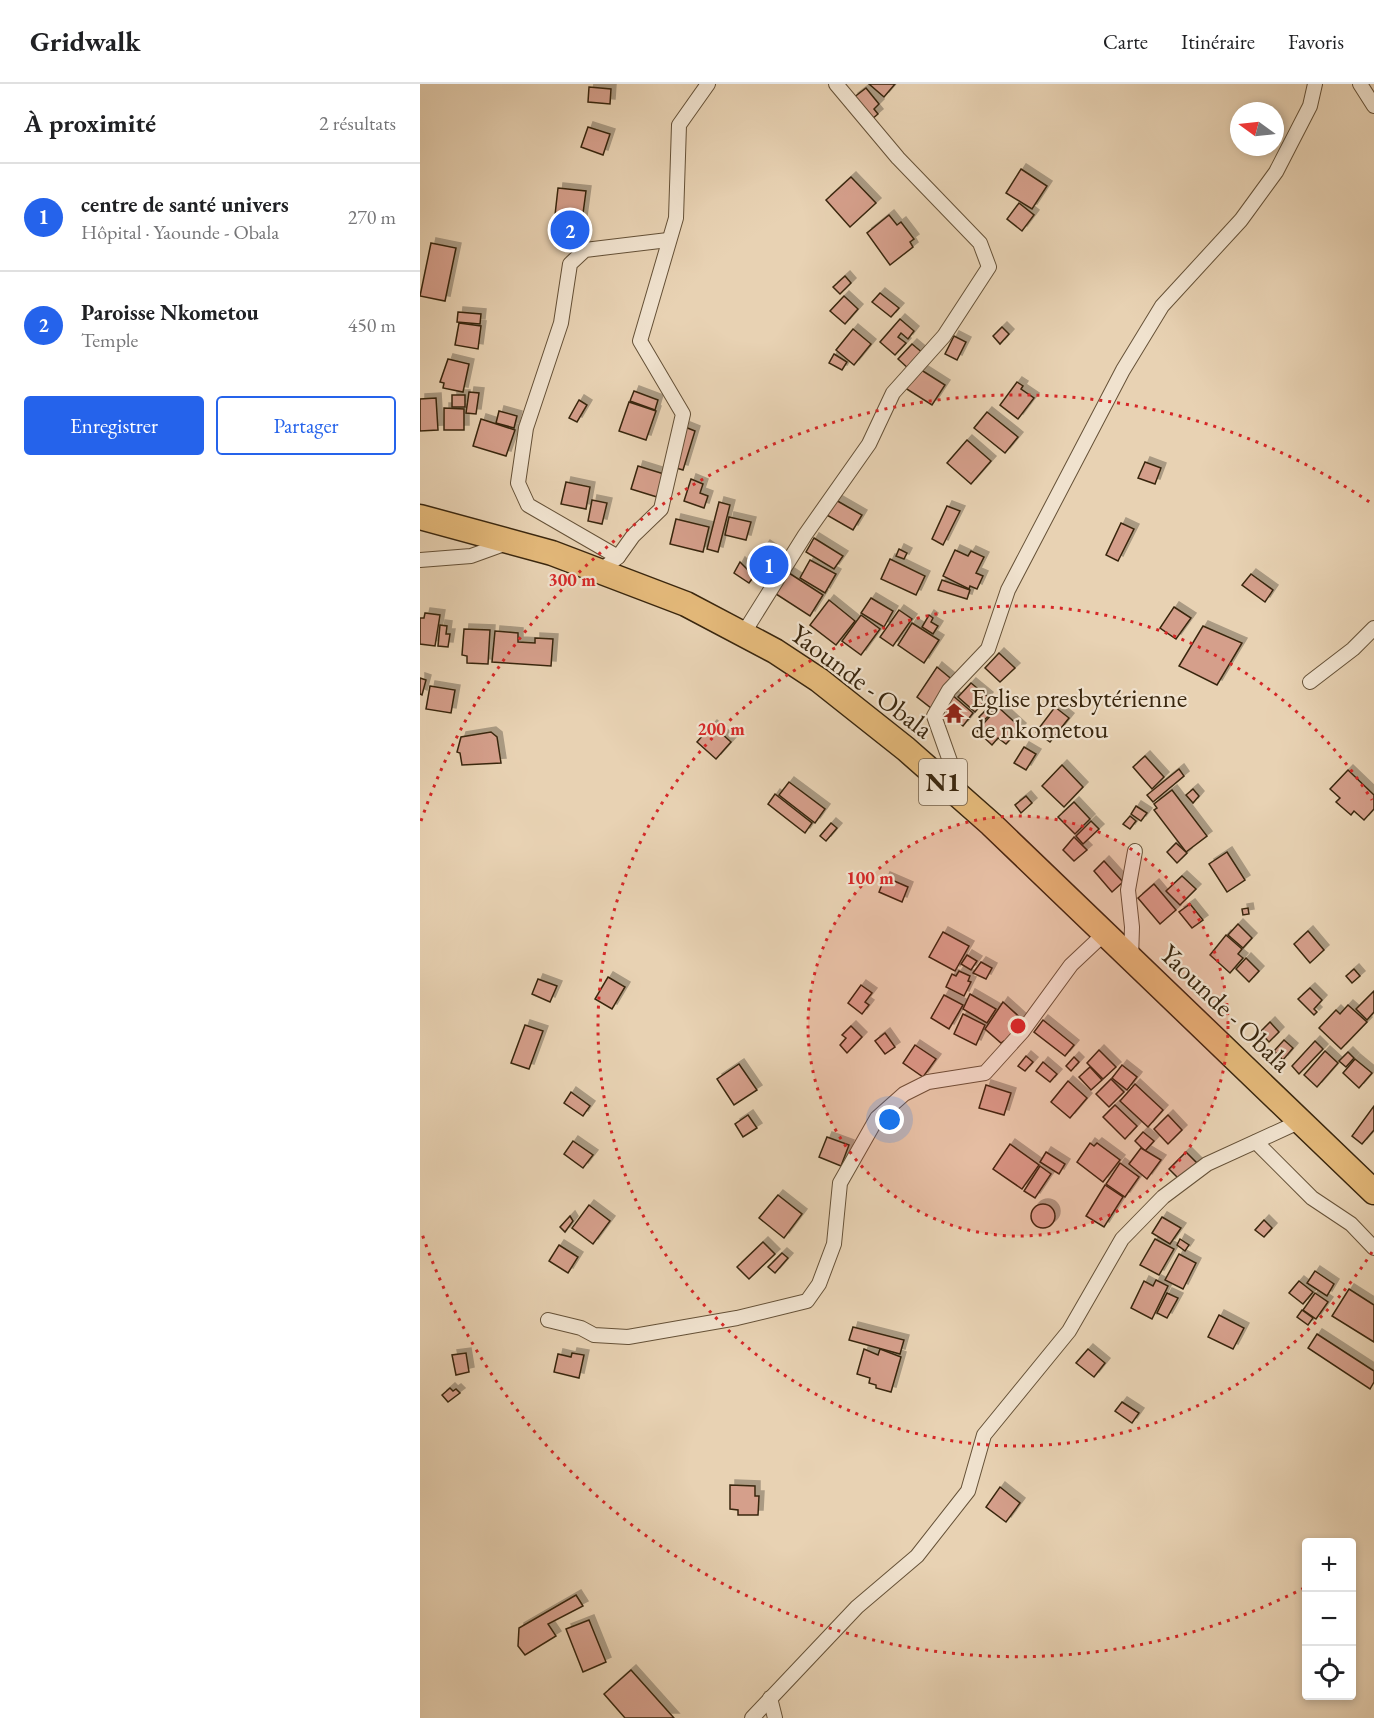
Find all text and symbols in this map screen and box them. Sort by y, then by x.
text: Gridwalk [30,23,141,59]
text: Carte [1103,28,1148,55]
text: Itinéraire [1181,28,1255,55]
text: Favoris [1288,28,1344,55]
north arrow [1230,102,1284,156]
text: À proximité [24,106,156,140]
text: 2 résultats [319,110,396,136]
text: centre de santé univers [81,190,289,219]
text: 1 [38,204,49,230]
text: 270 m [348,204,396,230]
pin: 2 [550,208,590,252]
text: Hôpital · Yaounde - Obala [81,219,279,245]
text: Paroisse Nkometou [81,298,259,327]
text: 2 [38,312,49,338]
text: 450 m [348,312,396,338]
text: Temple [81,327,138,353]
button: Enregistrer [24,396,204,455]
button: Partager [216,396,396,455]
pin: 1 [750,542,788,588]
text: 300 m [548,568,596,591]
street label: Yaounde - Obala [784,616,941,746]
place label: Eglise presbytérienne de nkometou [971,680,1187,746]
temple icon: Eglise presbytérienne de nkometou [942,701,966,725]
text: 200 m [697,717,745,740]
road number: N1 [919,759,967,805]
text: 100 m [846,866,894,889]
street label: Yaounde - Obala [1153,936,1299,1080]
centre of rings [1008,1016,1028,1036]
your location [875,1105,904,1134]
map controls [1302,1538,1356,1700]
button: + [1302,1538,1356,1592]
button: − [1302,1592,1356,1646]
button: locate [1302,1646,1356,1700]

